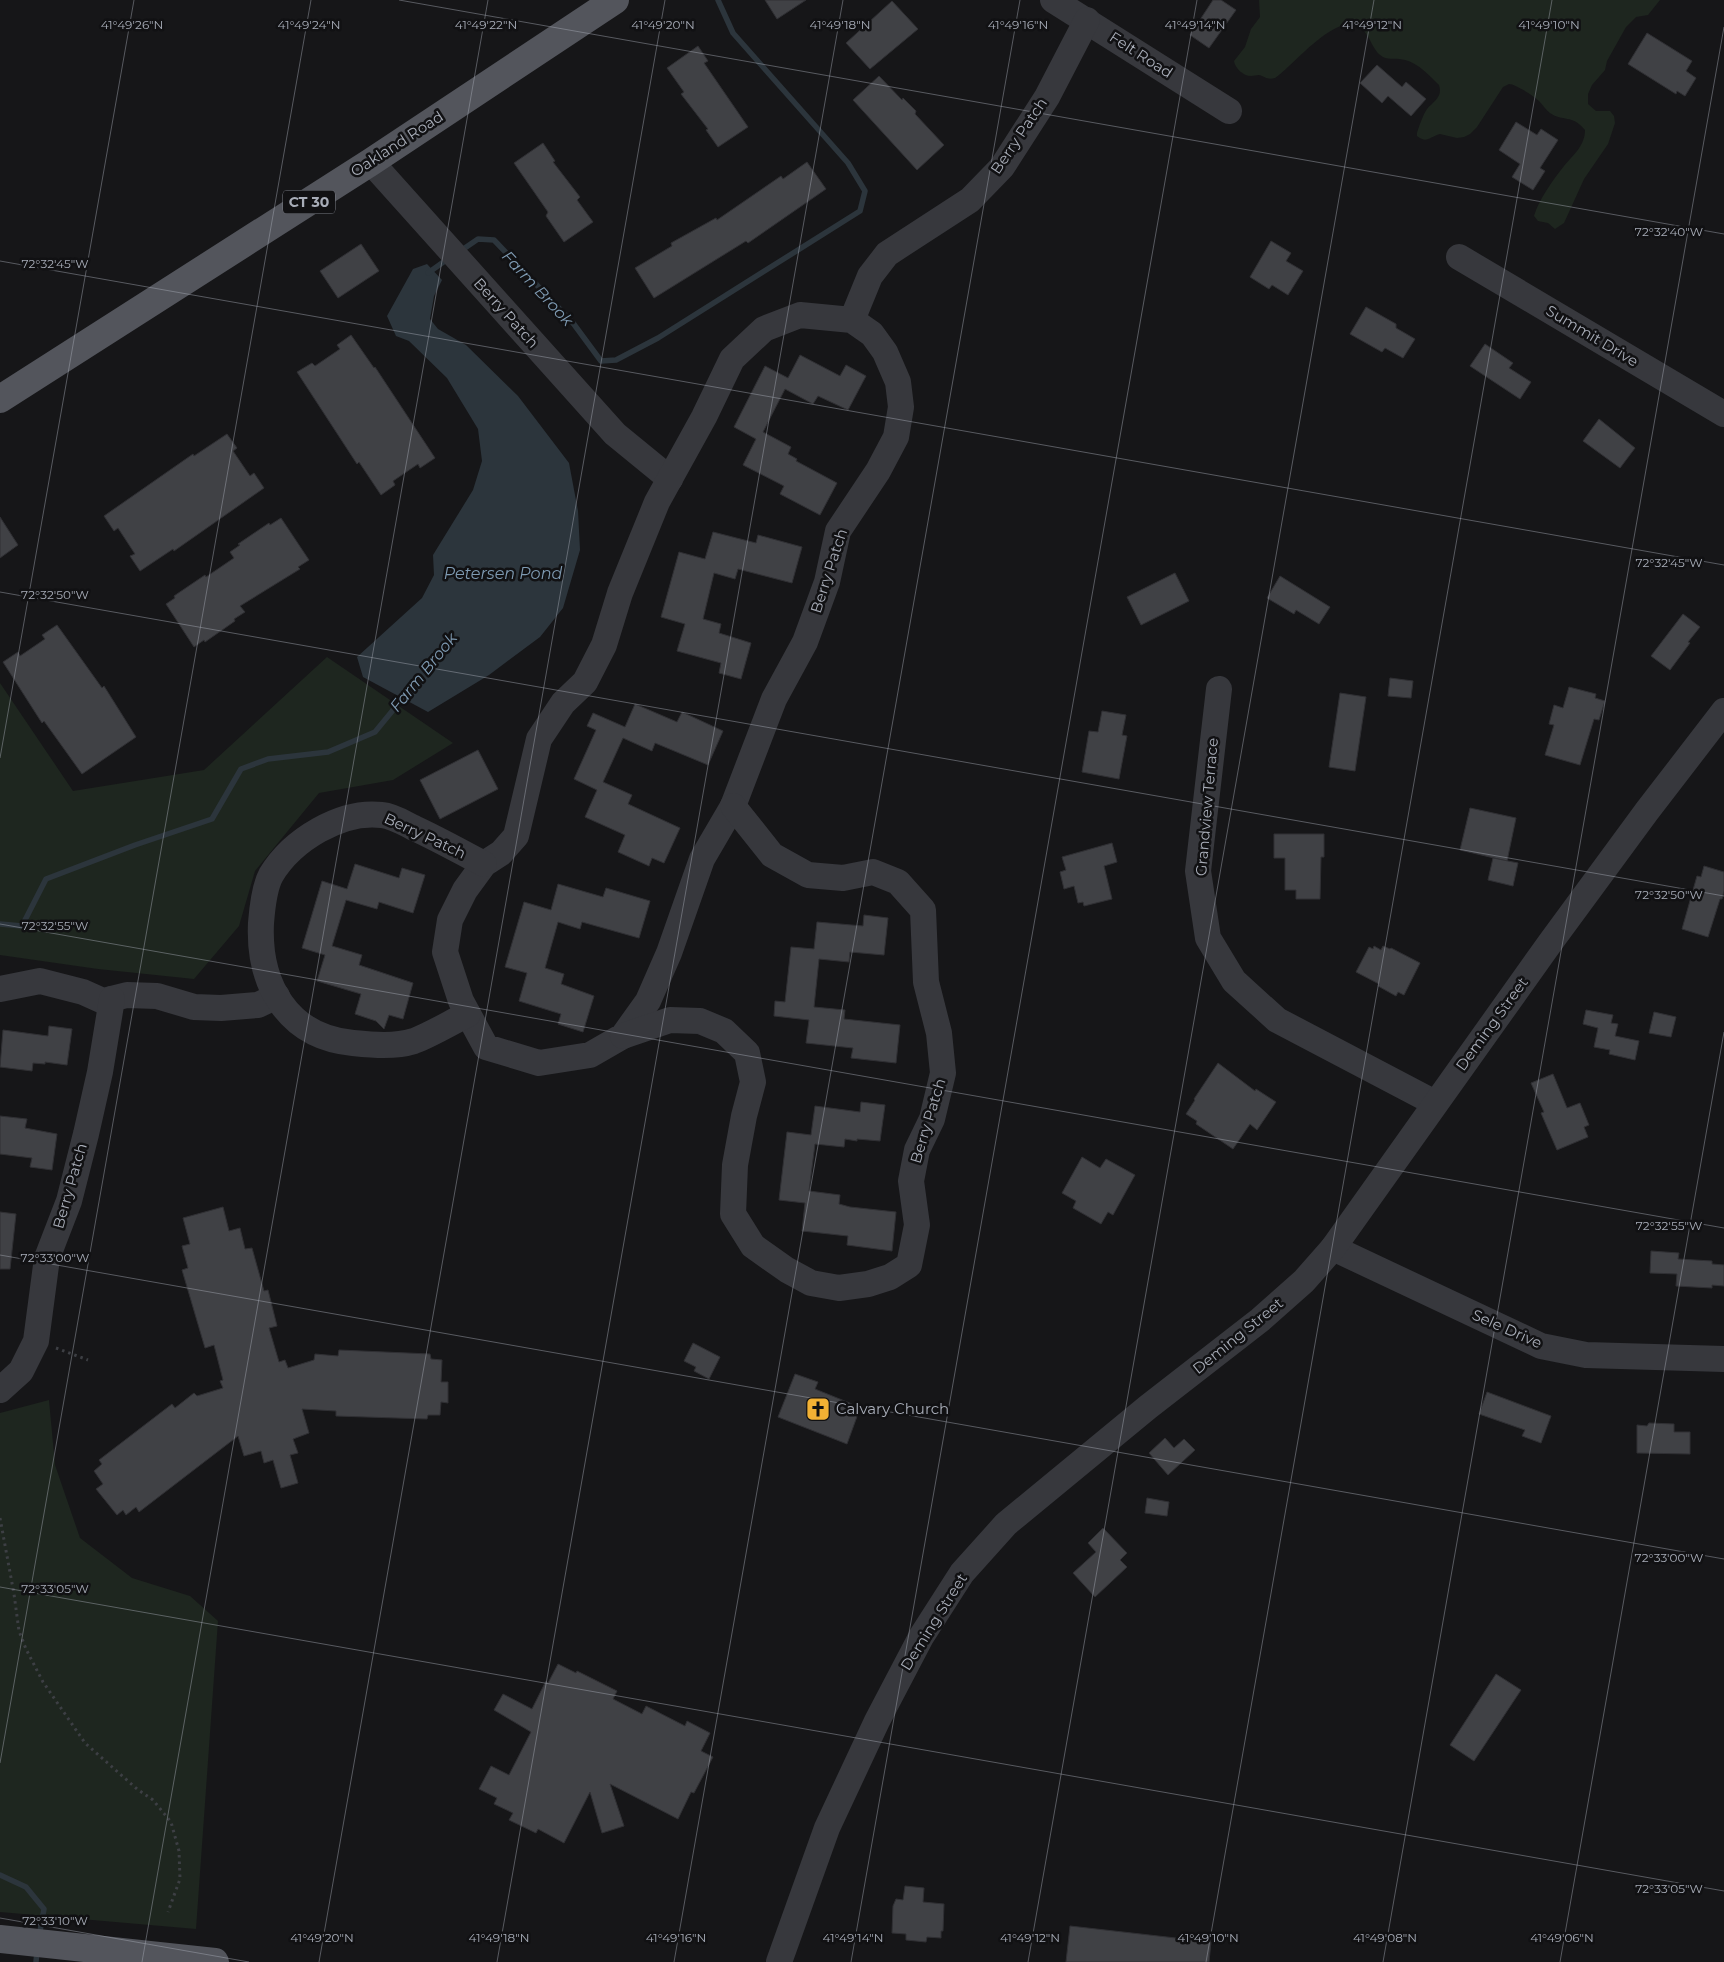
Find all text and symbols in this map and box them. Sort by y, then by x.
text: 41°49'26"N [101,17,163,32]
text: 41°49'24"N [278,17,340,32]
text: 41°49'22"N [455,17,517,32]
text: 41°49'20"N [631,17,695,32]
text: 41°49'18"N [810,17,871,32]
text: 41°49'16"N [988,17,1048,32]
text: 41°49'14"N [1165,17,1225,32]
text: 41°49'12"N [1342,17,1402,32]
text: 41°49'10"N [1518,17,1580,32]
street label: Felt Road [1106,27,1176,82]
street label: Berry Patch [986,94,1051,177]
street label: Oakland Road [347,107,447,181]
road number: CT 30 [283,190,335,213]
text: 72°32'40"W [1635,224,1703,239]
water label: Farm Brook [498,247,578,331]
text: 72°32'45"W [21,256,89,271]
street label: Berry Patch [470,274,543,352]
street label: Summit Drive [1543,301,1642,371]
street label: Berry Patch [806,526,851,616]
text: 72°32'45"W [1635,555,1703,570]
water label: Petersen Pond [444,564,562,583]
text: 72°32'50"W [21,587,89,602]
water label: Farm Brook [386,628,462,716]
street label: Grandview Terrace [1191,737,1222,877]
street label: Berry Patch [381,808,469,863]
text: 72°32'50"W [1635,887,1703,902]
text: 72°32'55"W [22,918,88,933]
street label: Deming Street [1451,973,1532,1074]
street label: Berry Patch [906,1076,949,1166]
street label: Berry Patch [48,1141,91,1231]
text: 72°32'55"W [1636,1218,1702,1233]
text: 72°33'00"W [21,1250,89,1265]
street label: Deming Street [1189,1293,1287,1378]
street label: Sele Drive [1469,1305,1545,1352]
church icon: Calvary Church [805,1396,831,1422]
place label: Calvary Church [836,1399,949,1418]
text: 72°33'00"W [1635,1550,1703,1565]
street label: Deming Street [896,1570,971,1674]
text: 72°33'05"W [21,1581,89,1596]
text: 72°33'05"W [1635,1881,1703,1896]
text: 72°33'10"W [22,1913,88,1928]
text: 41°49'20"N [290,1930,354,1945]
text: 41°49'18"N [469,1930,530,1945]
text: 41°49'16"N [646,1930,706,1945]
text: 41°49'14"N [823,1930,883,1945]
text: 41°49'12"N [1000,1930,1060,1945]
text: 41°49'10"N [1177,1930,1239,1945]
text: 41°49'08"N [1353,1930,1417,1945]
text: 41°49'06"N [1530,1930,1594,1945]

